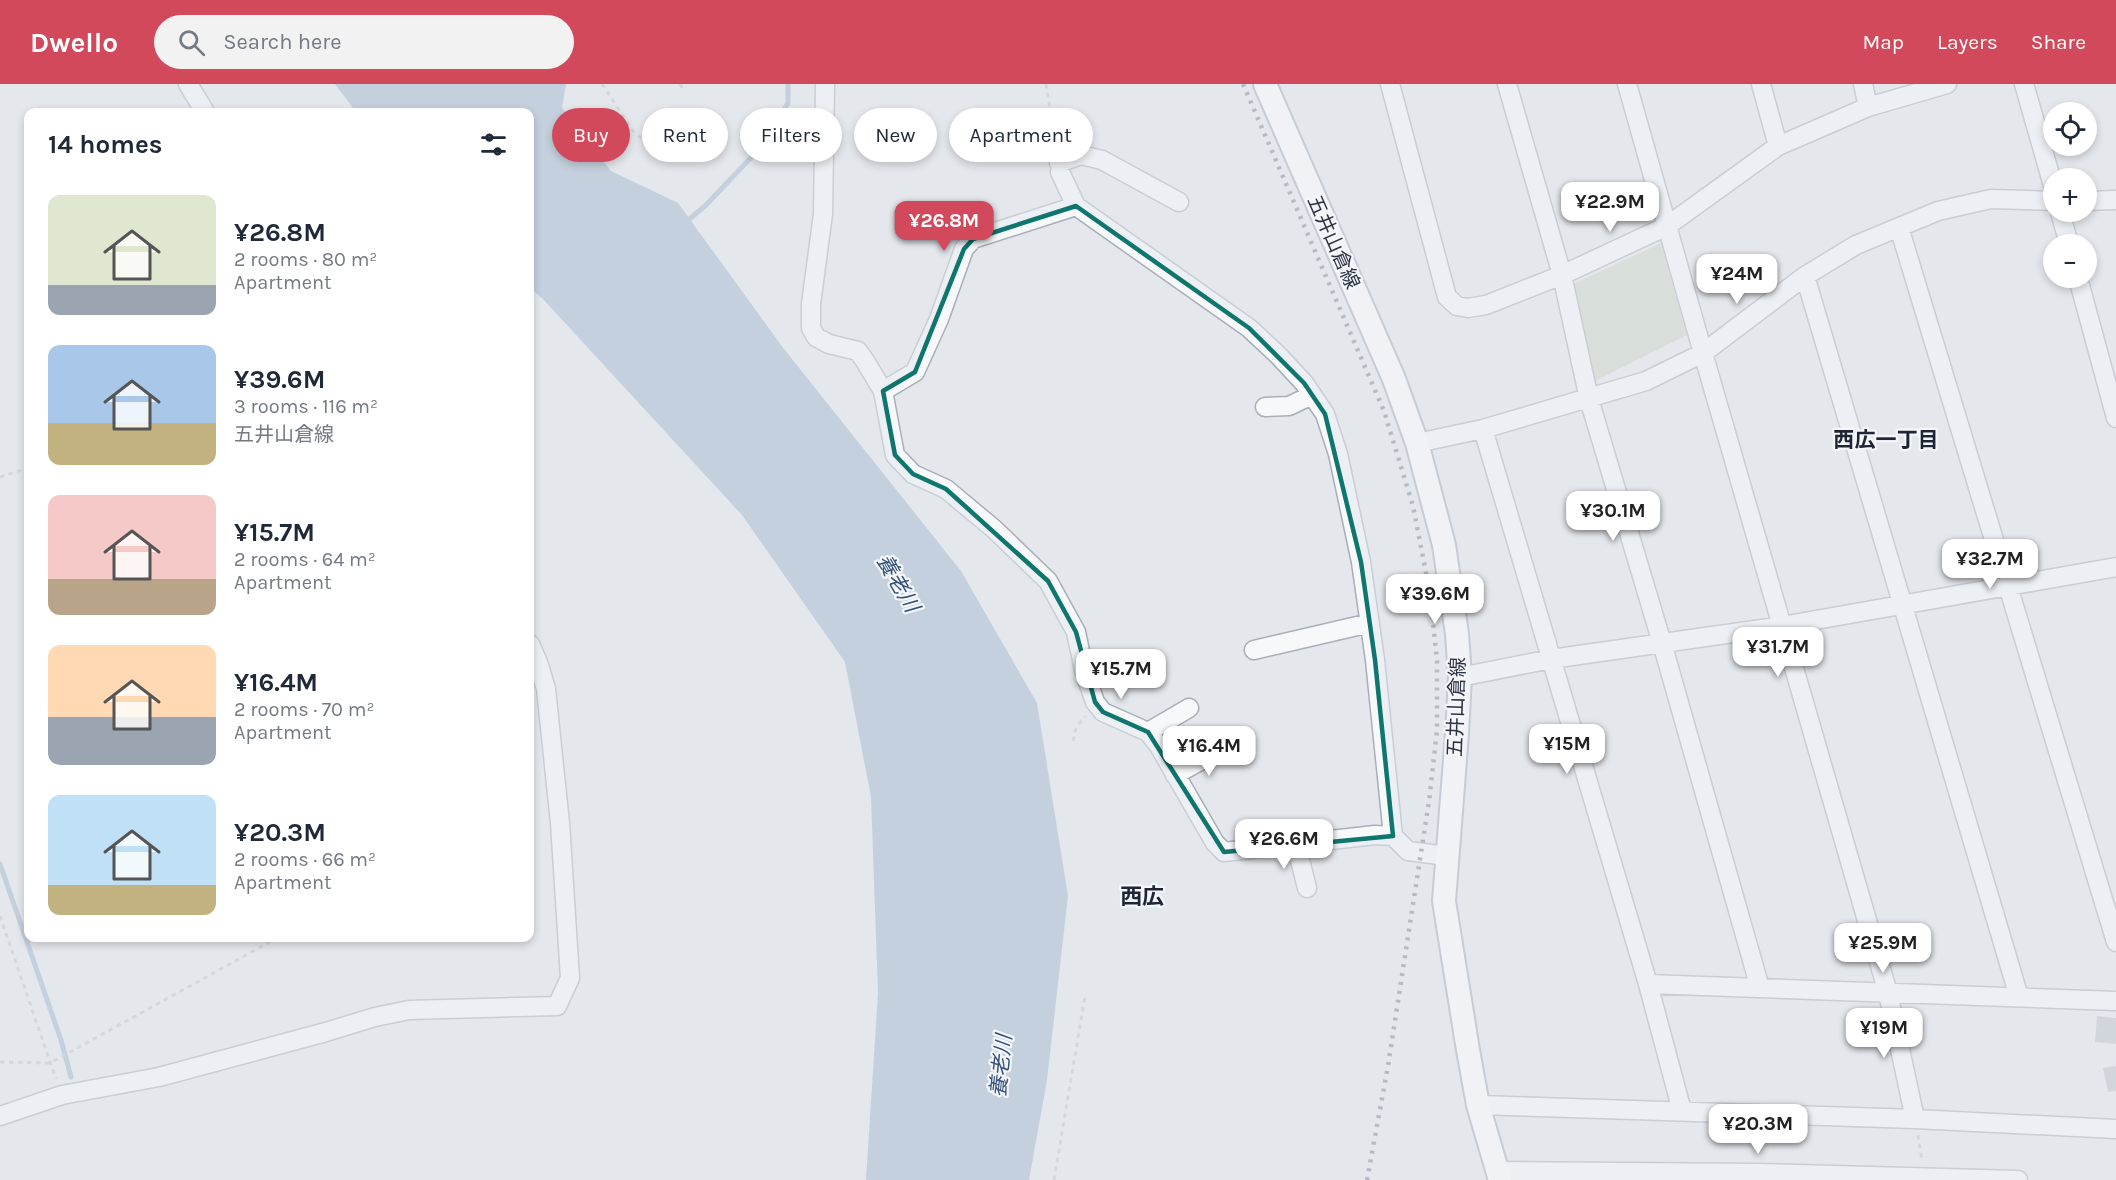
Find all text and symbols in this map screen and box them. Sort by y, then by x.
search box [154,15,574,69]
text: Dwello [30,26,118,59]
icon: search [175,26,208,59]
text: Search here [223,29,342,55]
text: Map [1862,30,1904,54]
text: Layers [1937,30,1998,54]
text: Share [2031,30,2086,54]
map controls [2043,102,2097,288]
button: locate [2043,102,2097,156]
chip: Buy [552,108,630,162]
chip: Rent [642,108,728,162]
chip: Filters [740,108,842,162]
chip: New [854,108,937,162]
chip: Apartment [949,108,1093,162]
icon: filters [477,128,510,161]
text: 14 homes [48,129,162,160]
button: + [2043,168,2097,222]
pin: ¥22.9M [1561,182,1659,233]
text: ¥22.9M [1575,190,1645,213]
street label: 五井山倉線 [1303,192,1364,293]
pin: ¥26.8M [895,201,993,252]
text: ¥26.8M [909,209,979,232]
text: ¥26.8M [234,217,326,248]
icon: home [96,219,168,291]
button: − [2043,234,2097,288]
text: 2 rooms · 80 m² [234,248,377,271]
pin: ¥24M [1701,254,1773,305]
text: ¥24M [1710,262,1764,285]
text: Apartment [234,271,332,294]
text: ¥39.6M [234,364,325,395]
icon: home [96,369,168,441]
text: 3 rooms · 116 m² [234,395,378,418]
text: 五井山倉線 [234,423,334,446]
district label: 西広一丁目 [1834,428,1939,452]
pin: ¥30.1M [1564,491,1662,542]
text: ¥30.1M [1580,499,1646,522]
text: ¥15.7M [234,517,315,548]
icon: home [96,519,168,591]
pin: ¥32.7M [1941,539,2039,590]
text: ¥32.7M [1956,547,2024,570]
text: 2 rooms · 64 m² [234,548,376,571]
water label: 養老川 [872,550,925,618]
text: Apartment [234,571,332,594]
pin: ¥39.6M [1386,574,1484,625]
text: ¥39.6M [1400,582,1470,605]
pin: ¥31.7M [1729,627,1827,678]
text: ¥31.7M [1746,635,1810,658]
pin: ¥15.7M [1072,649,1170,700]
text: ¥15.7M [1090,657,1152,680]
street label: 五井山倉線 [1443,657,1470,757]
text: ¥16.4M [234,667,318,698]
icon: home [96,669,168,741]
text: 2 rooms · 70 m² [234,698,374,721]
text: Apartment [234,721,332,744]
pin: ¥15M [1531,724,1603,775]
pin: ¥16.4M [1160,726,1258,777]
text: ¥15M [1543,732,1591,755]
text: ¥16.4M [1177,734,1241,757]
text: ¥20.3M [234,817,326,848]
icon: home [96,819,168,891]
pin: ¥26.6M [1235,819,1333,870]
text: ¥26.6M [1249,827,1319,850]
text: 2 rooms · 66 m² [234,848,376,871]
text: Apartment [234,871,332,894]
district label: 西広 [1120,884,1164,910]
pin: ¥25.9M [1834,923,1932,974]
text: ¥25.9M [1848,931,1918,954]
pin: ¥19M [1848,1008,1920,1059]
text: ¥19M [1860,1016,1908,1039]
water label: 養老川 [986,1031,1016,1099]
pin: ¥20.3M [1709,1104,1807,1155]
text: ¥20.3M [1723,1112,1793,1135]

